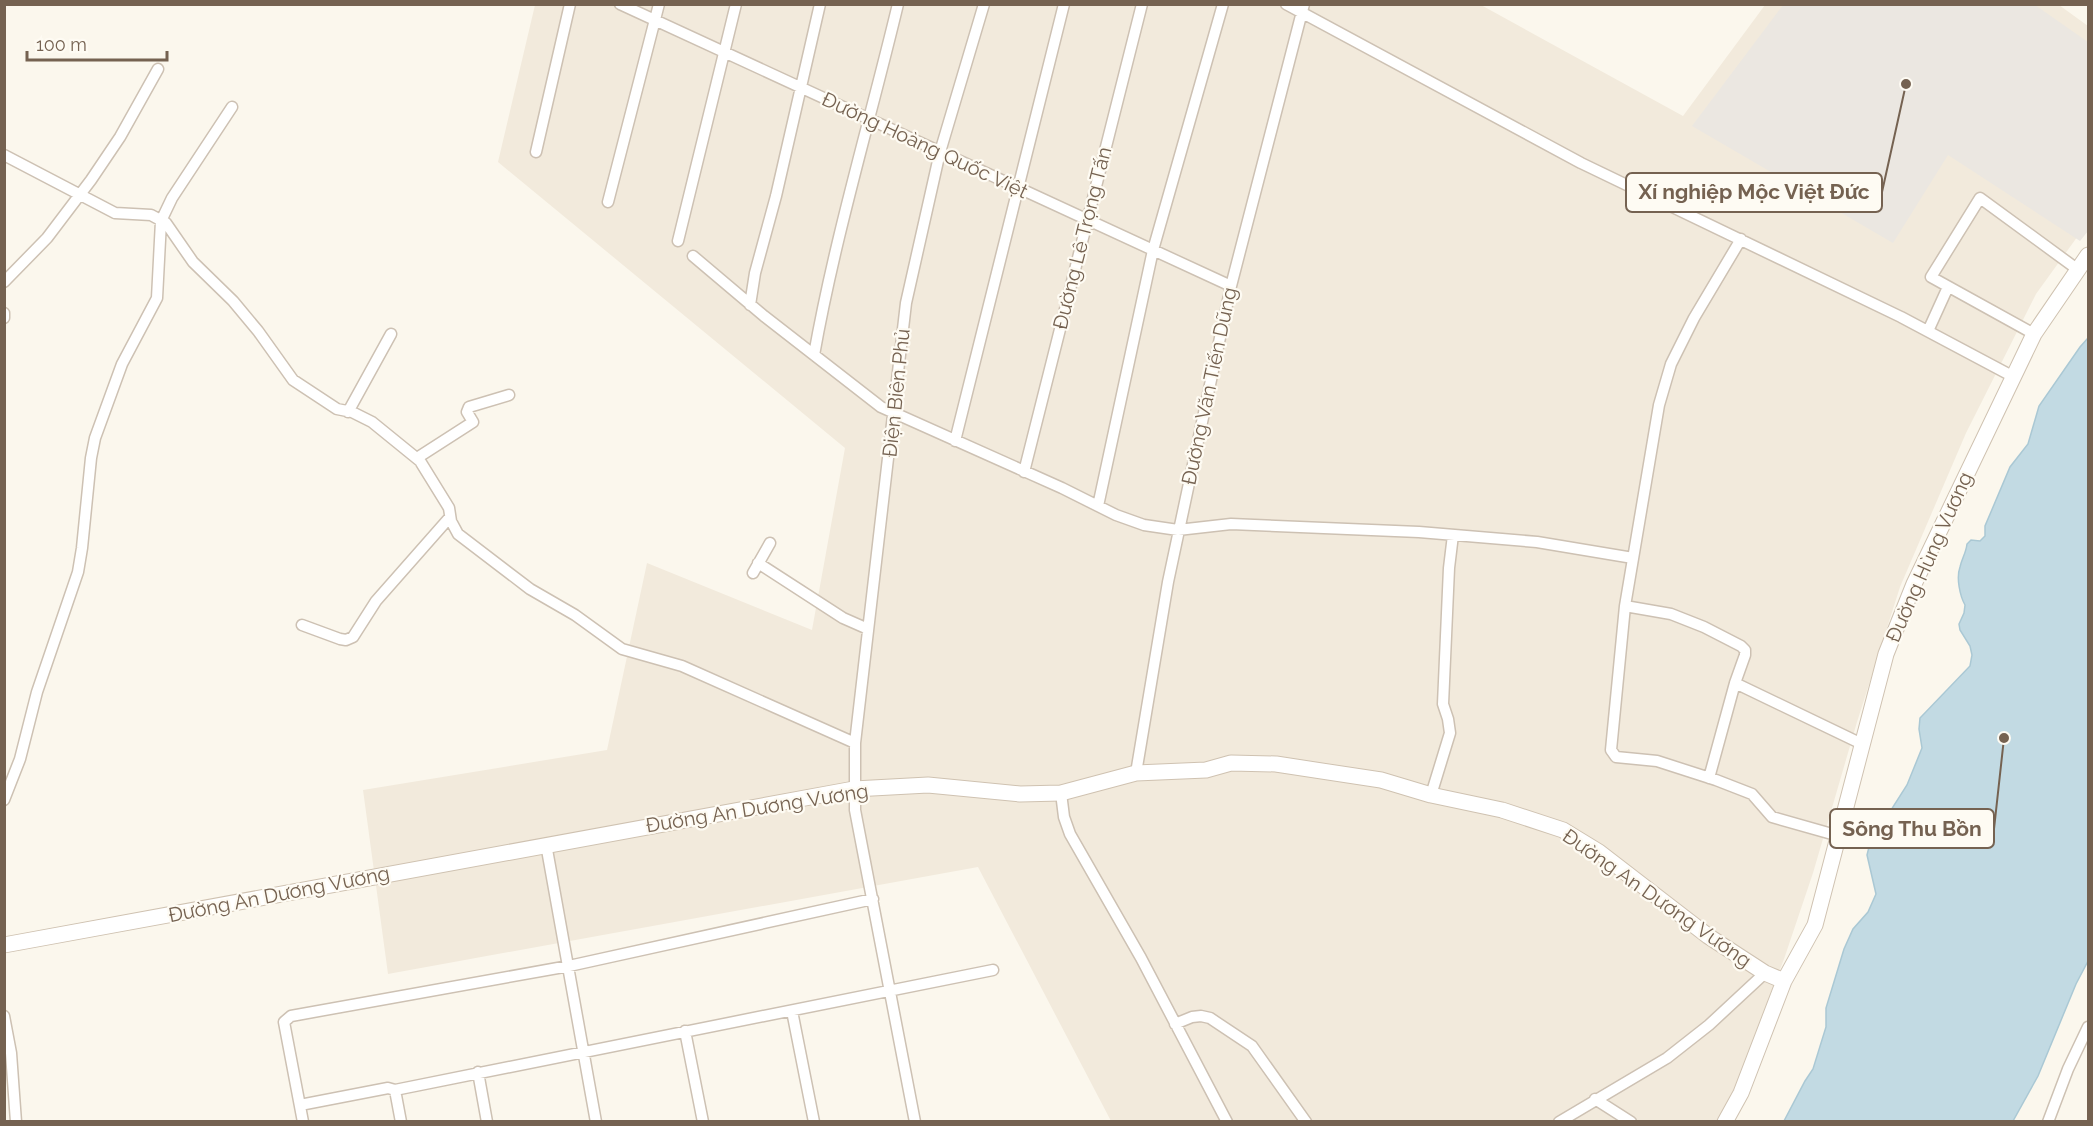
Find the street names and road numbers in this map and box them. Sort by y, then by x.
street label: Đường Hoàng Quốc Việt [818,87,1032,203]
street label: Đường Lê Trọng Tấn [1048,144,1116,332]
street label: Đường Văn Tiến Dũng [1176,285,1242,487]
street label: Điện Biên Phủ [877,327,915,459]
street label: Đường Hùng Vương [1881,468,1977,646]
street label: Đường An Dương Vương [644,779,870,837]
street label: Đường An Dương Vương [1558,824,1756,972]
street label: Đường An Dương Vương [166,861,392,927]

